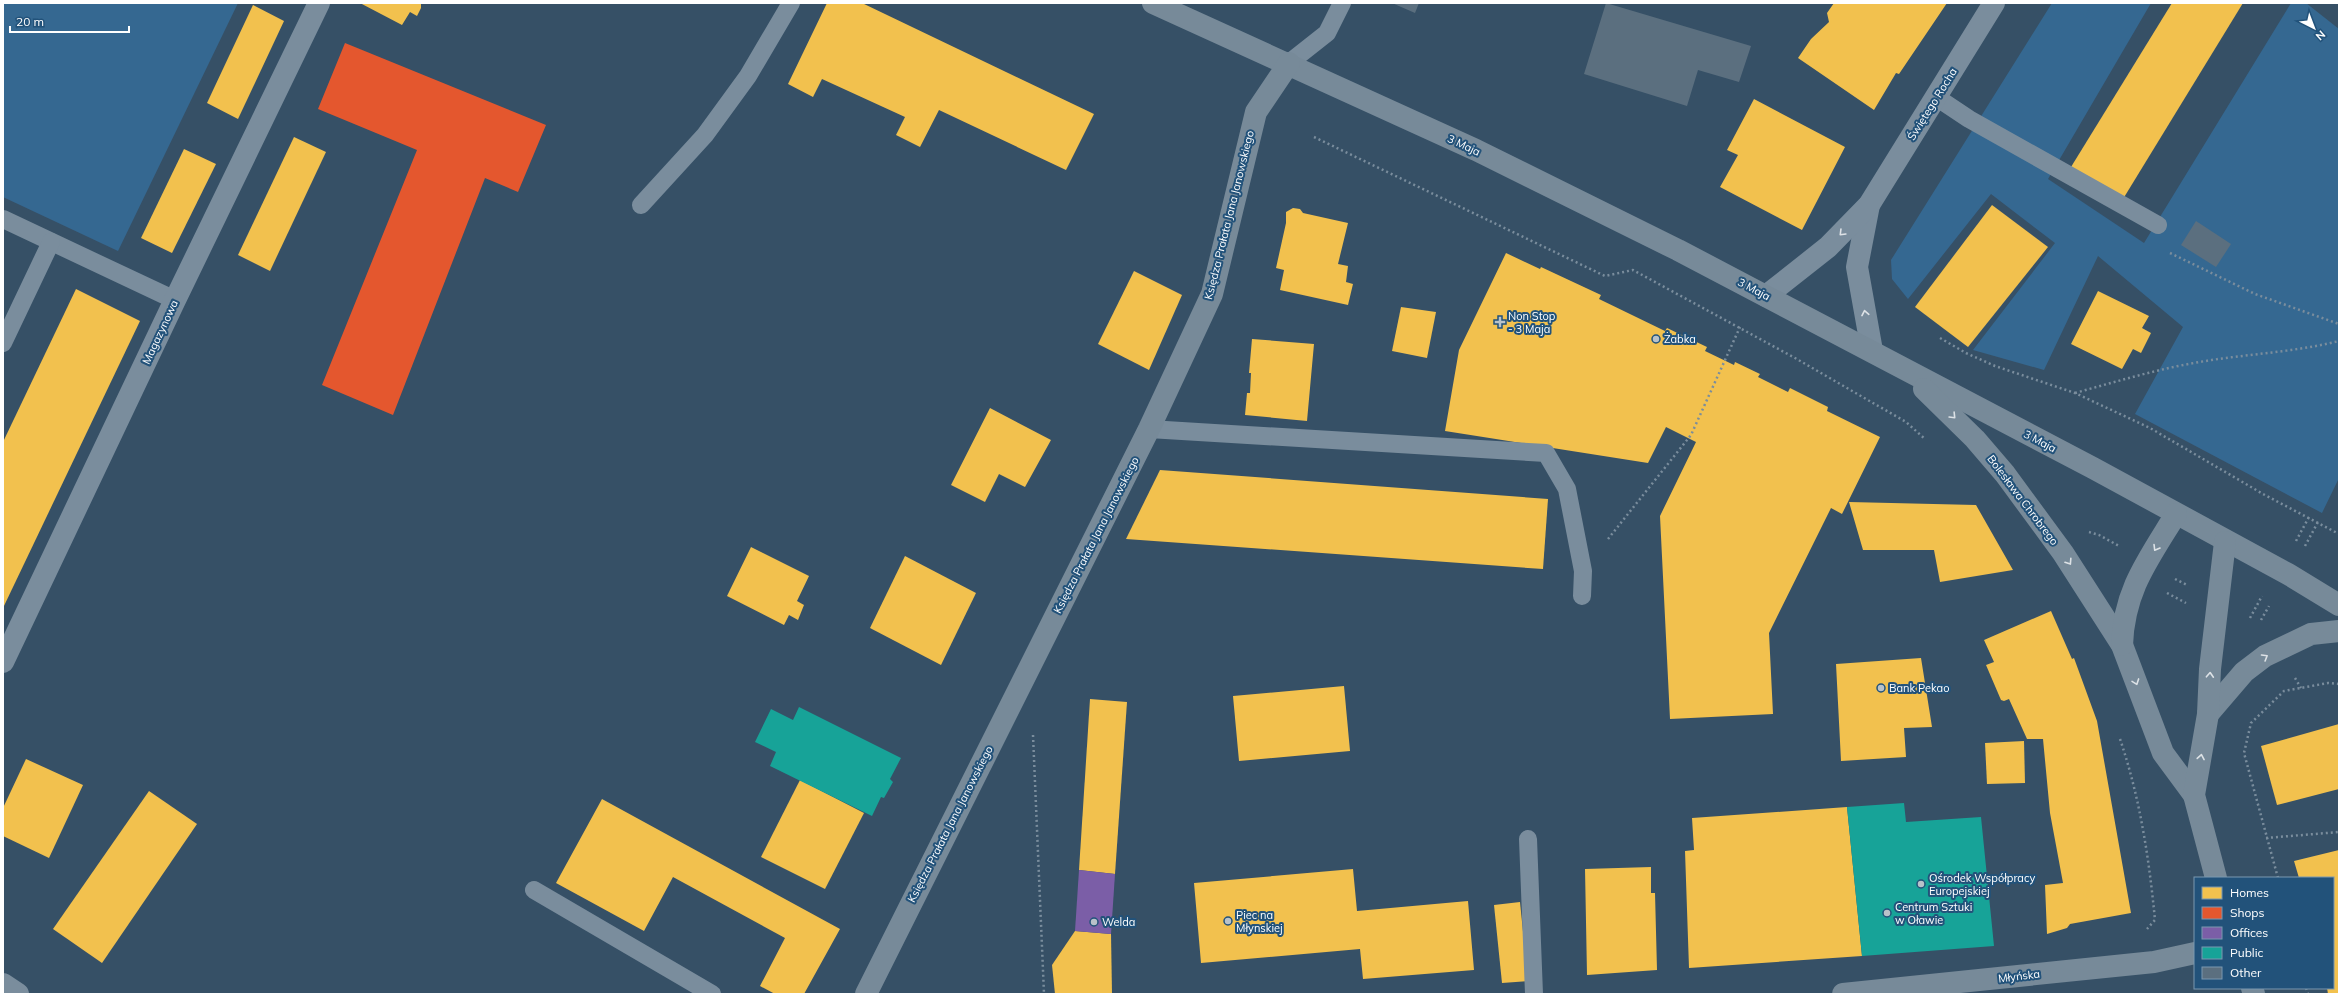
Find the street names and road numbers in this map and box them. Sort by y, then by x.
street label: Świętego Rocha [1904,65,1960,143]
street label: Księdza Prałata Jana Janowskiego [1201,129,1257,301]
street label: 3 Maja [1445,131,1483,159]
street label: 3 Maja [1735,275,1773,303]
street label: Magazynowa [139,298,181,366]
street label: 3 Maja [2021,427,2059,455]
street label: Bolesława Chrobrego [1984,452,2062,548]
street label: Księdza Prałata Jana Janowskiego [1050,454,1142,616]
street label: Księdza Prałata Jana Janowskiego [904,743,996,905]
street label: Młyńska [1997,966,2041,986]

